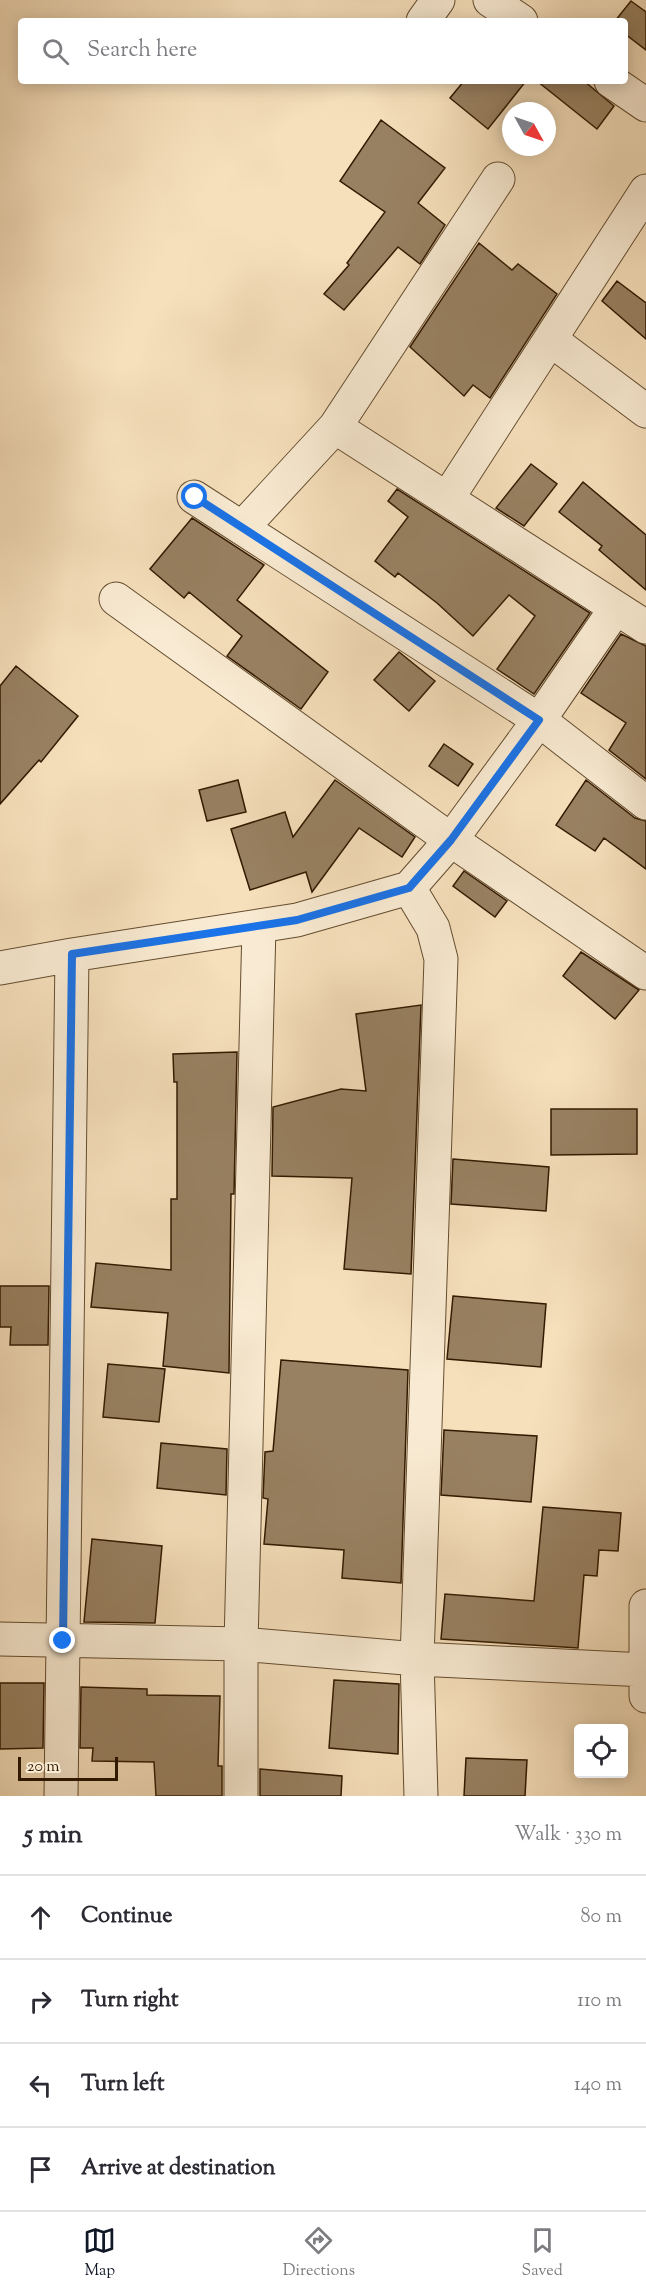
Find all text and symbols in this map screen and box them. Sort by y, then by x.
search box [18,18,628,84]
icon: search [39,35,72,68]
text: Search here [87,35,197,67]
north arrow [502,102,556,156]
route start [181,483,207,509]
route end [49,1627,75,1653]
map controls [574,1724,628,1778]
button: locate [574,1724,628,1778]
scale bar [18,1754,118,1782]
text: 20 m [27,1756,60,1779]
text: 5 min [24,1817,83,1854]
text: Walk · 330 m [514,1821,622,1850]
icon: ahead [24,1901,57,1934]
text: Continue [81,1901,172,1933]
text: 80 m [581,1903,622,1932]
icon: right [24,1985,57,2018]
text: Turn right [81,1985,178,2017]
text: 110 m [577,1987,622,2016]
icon: left [24,2069,57,2102]
text: Turn left [81,2069,164,2101]
text: 140 m [574,2071,622,2100]
icon: arrive [24,2153,57,2186]
text: Arrive at destination [81,2153,276,2185]
tab: Map [83,2224,116,2283]
tab: Directions [283,2224,355,2283]
tab: Saved [522,2224,563,2283]

